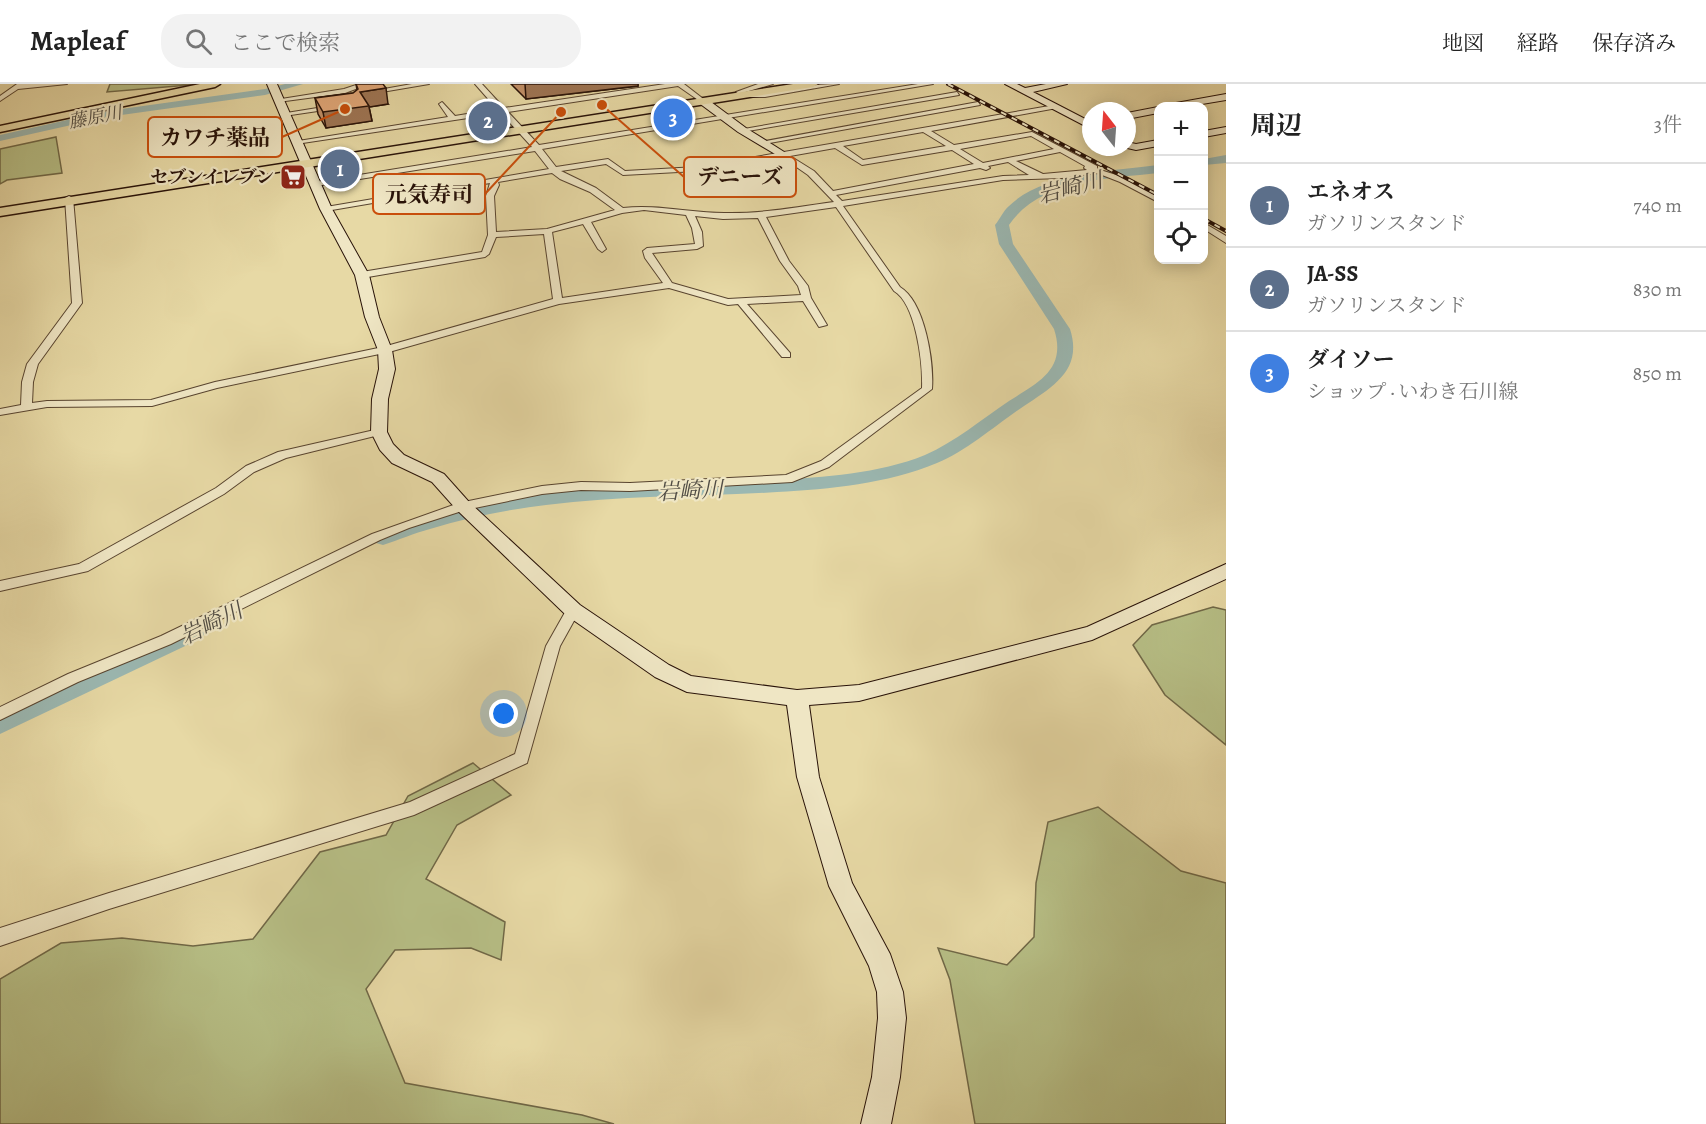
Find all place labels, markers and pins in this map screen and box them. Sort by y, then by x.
pin: 3 [654,96,692,141]
pin: 2 [468,99,508,144]
callout: カワチ薬品 [148,117,282,157]
pin: 1 [320,146,360,191]
callout: デニーズ [684,157,796,197]
supermarket icon: セブンイレブン [278,162,308,192]
place label: セブンイレブン [150,165,274,189]
callout: 元気寿司 [373,174,485,214]

